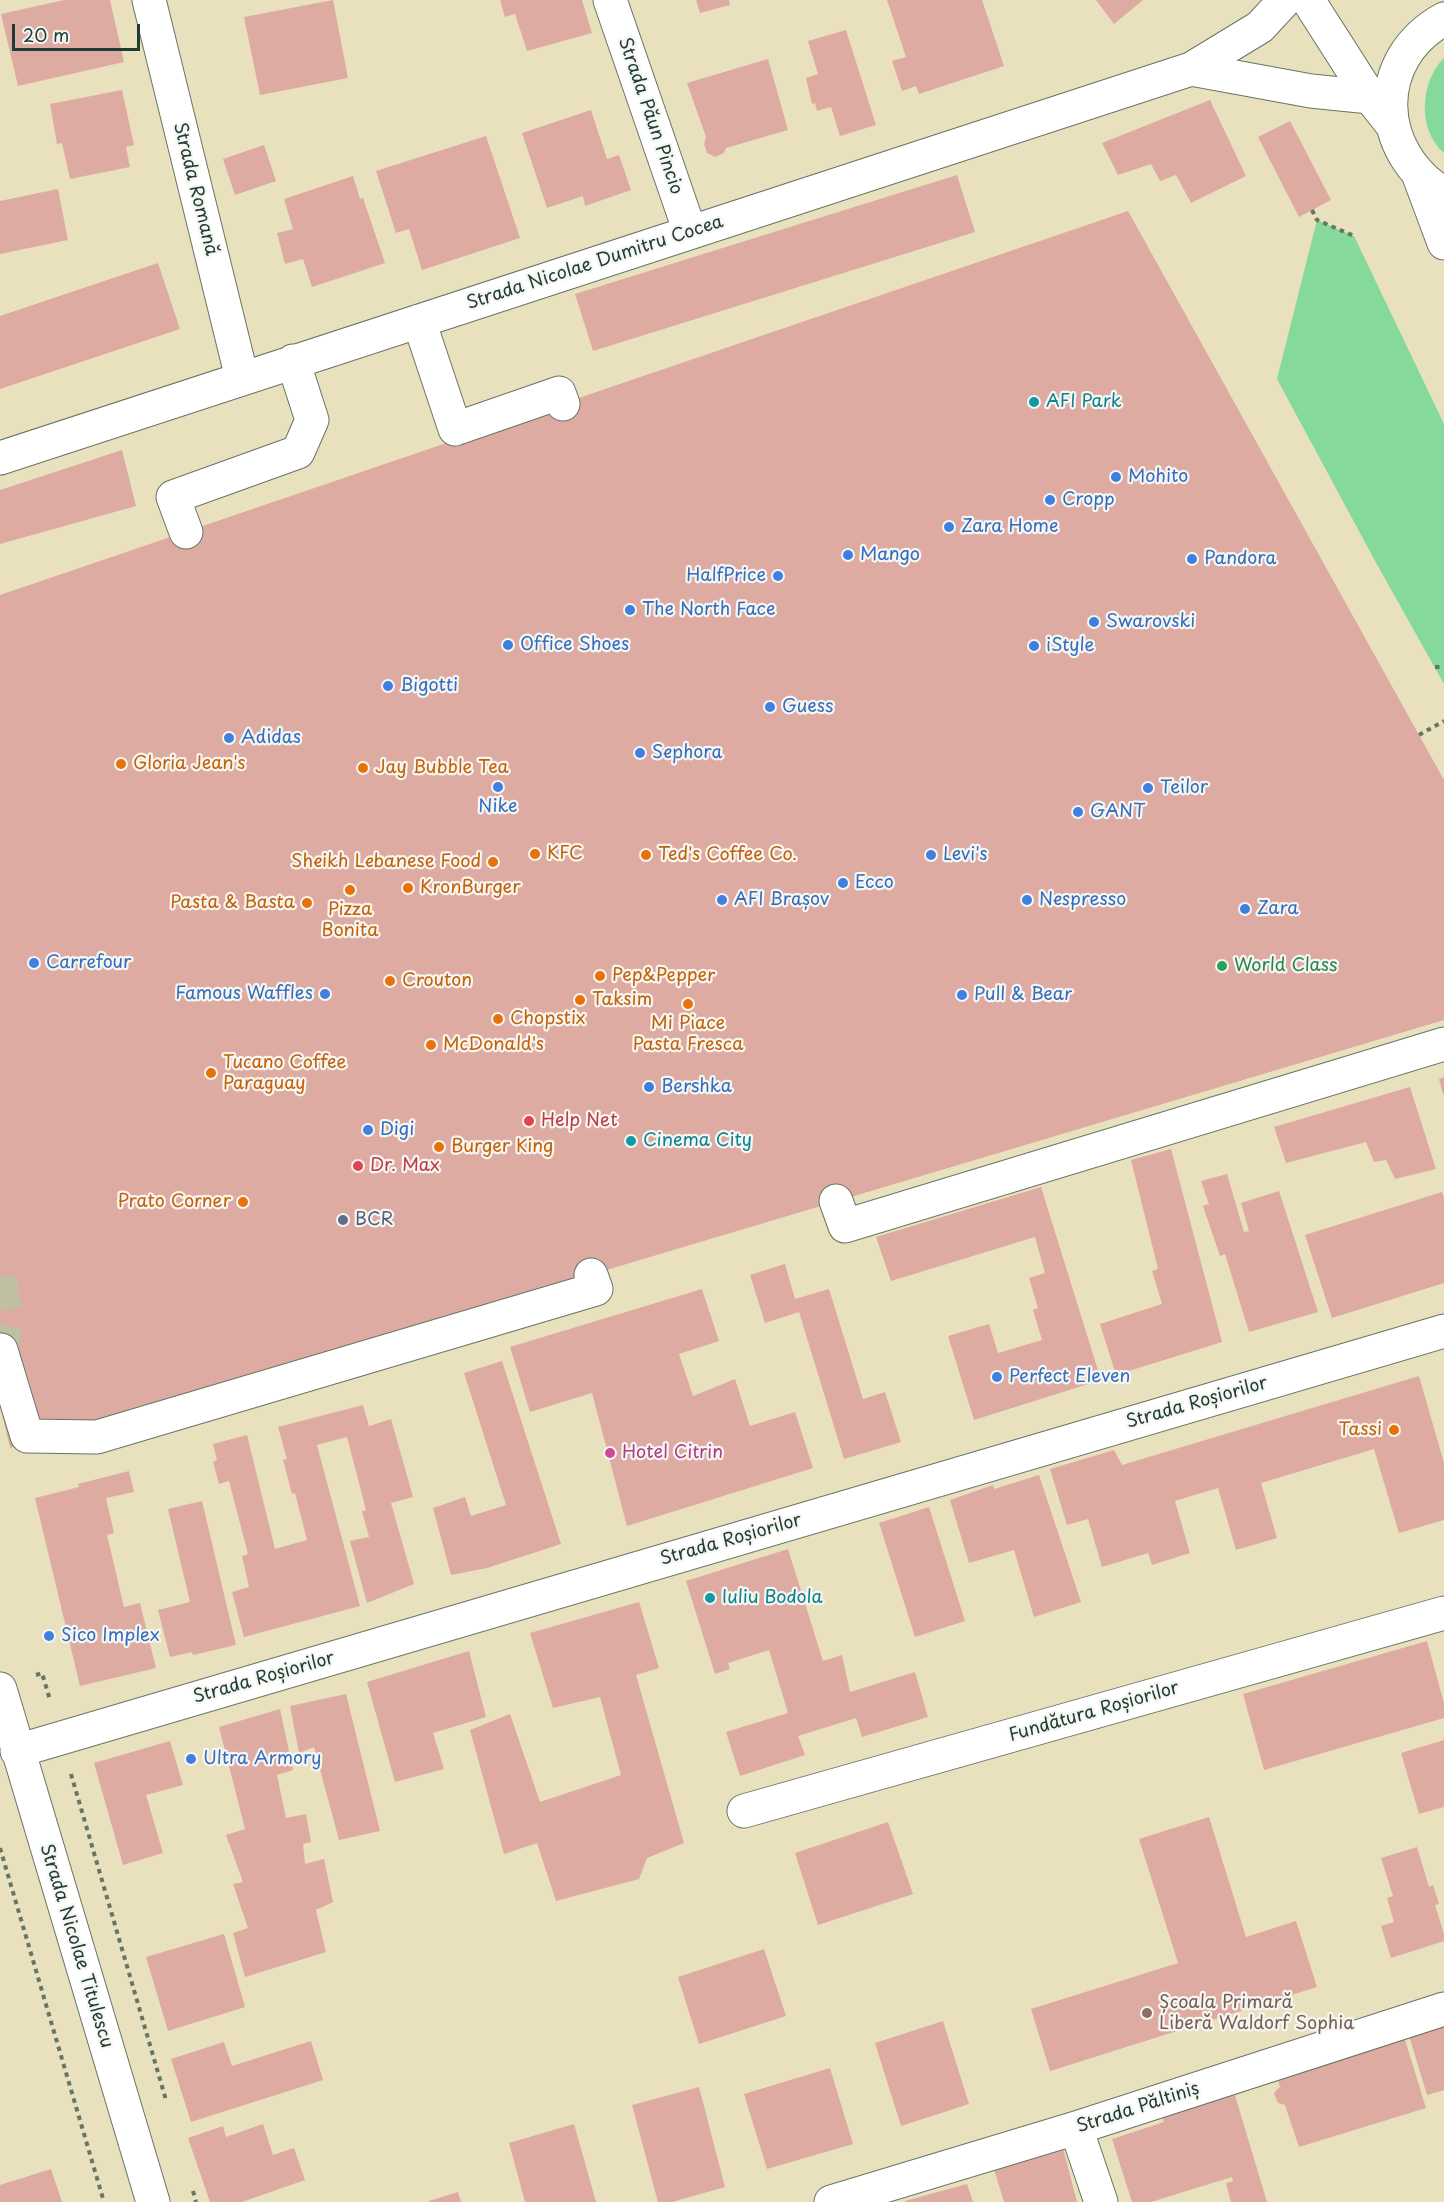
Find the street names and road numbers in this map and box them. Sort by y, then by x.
street label: Strada Păun Pincio [613,35,687,197]
street label: Strada Romană [168,120,222,258]
street label: Strada Nicolae Dumitru Cocea [464,211,726,315]
street label: Strada Roșiorilor [1124,1372,1270,1434]
street label: Strada Roșiorilor [658,1509,804,1571]
street label: Strada Roșiorilor [191,1647,337,1709]
street label: Fundătura Roșiorilor [1006,1677,1182,1747]
street label: Strada Nicolae Titulescu [35,1841,117,2051]
street label: Strada Păltiniș [1074,2078,1202,2138]

